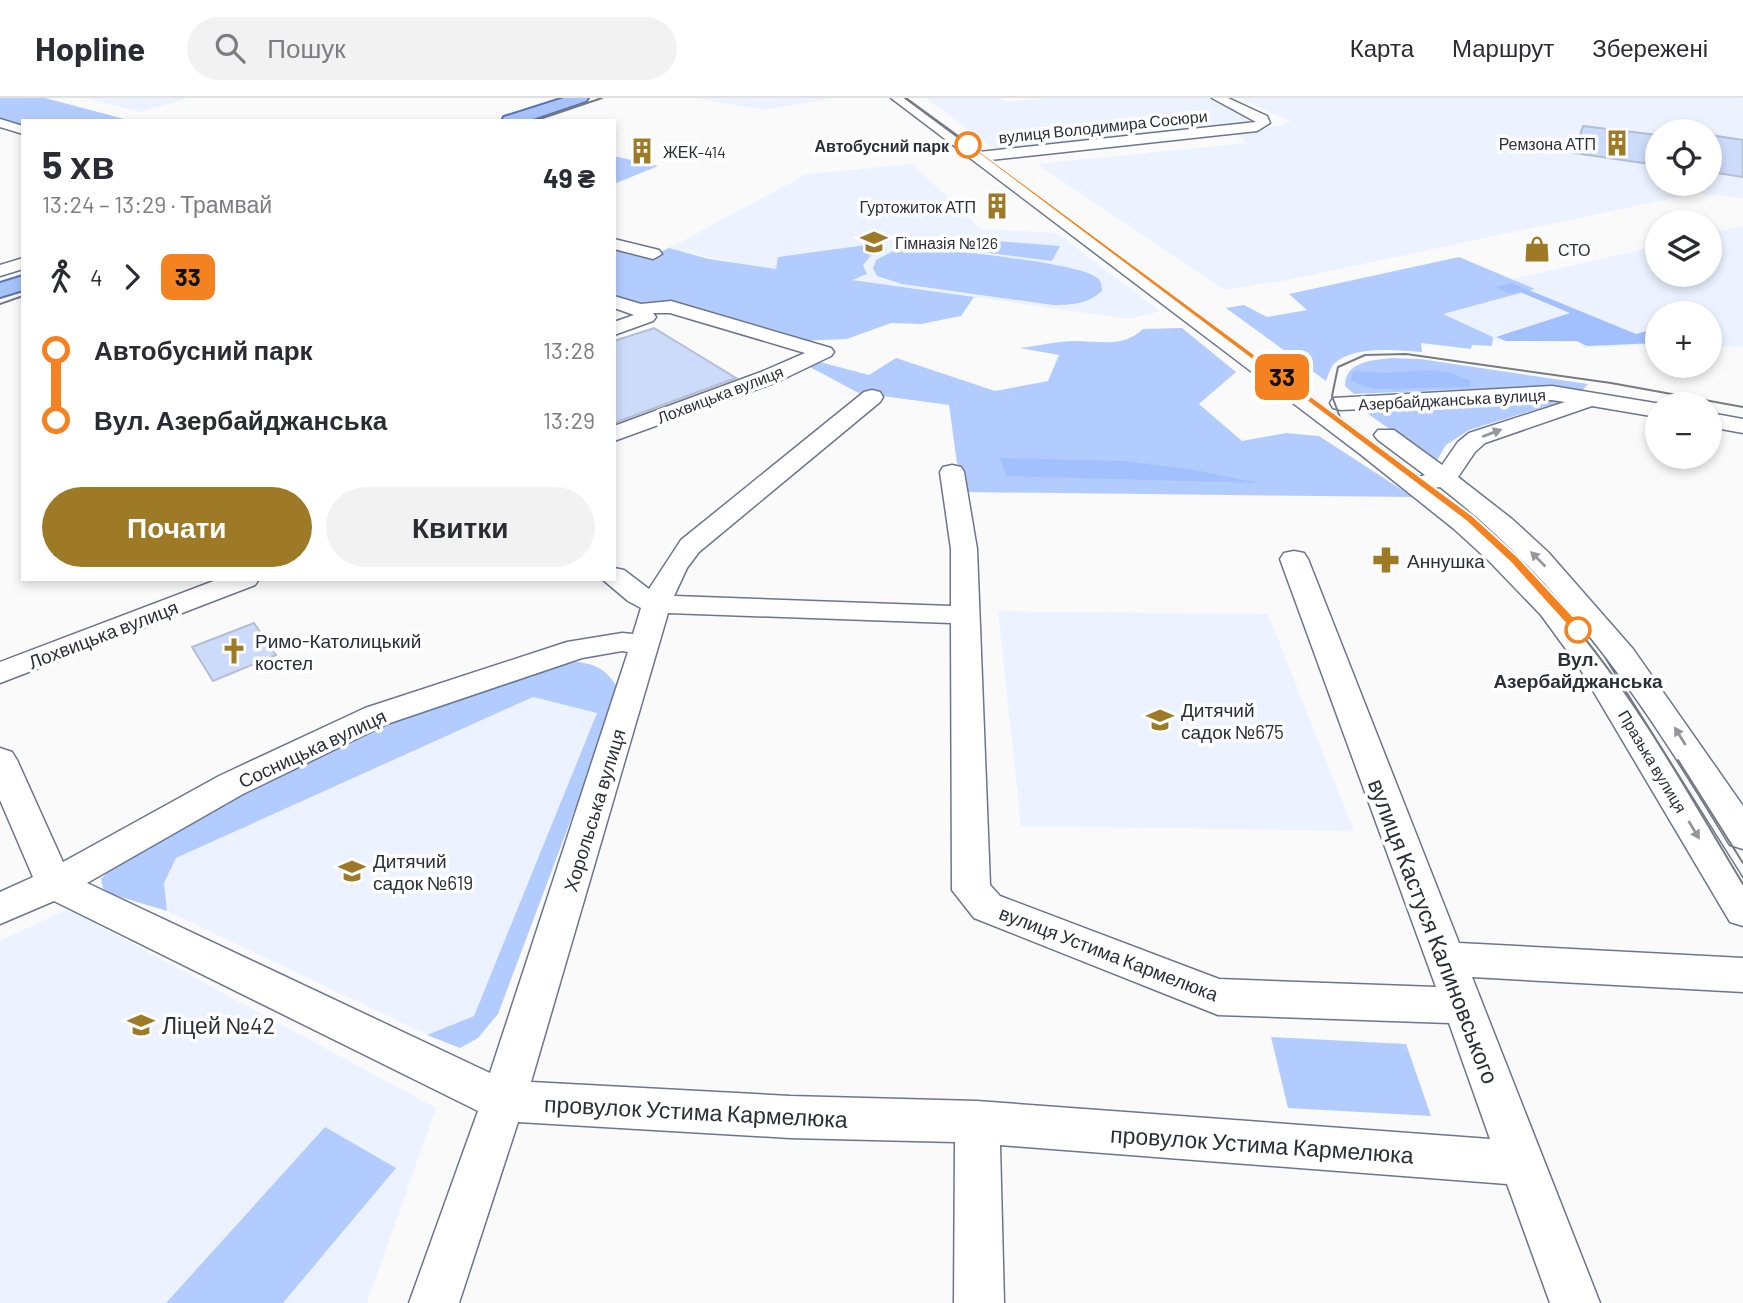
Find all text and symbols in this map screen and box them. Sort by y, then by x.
search box [187,17,677,80]
text: Hopline [35,28,145,68]
icon: search [211,29,249,67]
text: Пошук [267,32,346,63]
text: Карта [1350,33,1414,62]
text: Маршрут [1452,33,1554,62]
text: Збережені [1592,33,1708,62]
street label: вулиця Володимира Сосюри [998,106,1208,146]
map controls [1645,119,1722,469]
button: locate [1645,119,1722,196]
building icon: Ремзона АТП [1602,128,1632,158]
marker: Автобусний парк [955,132,981,158]
place label: Ремзона АТП [1499,134,1596,153]
building icon: ЖЕК-414 [627,136,657,166]
place label: Автобусний парк [814,136,950,155]
text: 5 хв [42,141,115,187]
place label: ЖЕК-414 [663,142,726,161]
text: 49 ₴ [543,162,595,193]
text: 13:24 – 13:29 · Трамвай [42,190,272,218]
building icon: Гуртожиток АТП [982,191,1012,221]
place label: Гуртожиток АТП [860,197,976,216]
button: layers [1645,210,1722,287]
school or university icon: Гімназія №126 [859,227,889,257]
place label: Гімназія №126 [895,233,998,252]
shop icon: СТО [1522,234,1552,264]
place label: СТО [1558,240,1591,259]
icon: walk [42,258,80,296]
icon: forward [113,258,151,296]
text: 33 [175,262,201,291]
text: 4 [90,263,103,291]
button: + [1645,301,1722,378]
text: Автобусний парк [94,334,313,365]
text: 13:28 [543,336,595,364]
line badge: 33 [1250,354,1314,400]
street label: Лохвицька вулиця [654,361,786,427]
text: 33 [1269,362,1295,391]
street label: Азербайджанська вулиця [1358,385,1546,413]
button: − [1645,392,1722,469]
text: Вул. Азербайджанська [94,404,387,435]
text: 13:29 [543,406,595,434]
one-way arrow [1481,427,1502,438]
button: Почати [42,487,312,567]
button: Квитки [326,487,595,567]
pharmacy icon: Аннушка [1371,545,1401,575]
place label: Аннушка [1407,549,1485,572]
one-way arrow [1530,551,1547,567]
street label: Лохвицька вулиця [25,595,181,673]
marker: Вул. Азербайджанська [1565,617,1591,643]
place label: Римо-Католицький костел [255,629,421,674]
church icon: Римо-Католицький костел [219,636,249,666]
place label: Вул. Азербайджанська [1493,647,1663,692]
place label: Дитячий садок №675 [1181,698,1284,743]
street label: Сосницька вулиця [234,704,390,792]
school or university icon: Дитячий садок №675 [1145,705,1175,735]
street label: Празька вулиця [1615,706,1691,816]
street label: Хорольська вулиця [558,726,630,894]
one-way arrow [1674,726,1687,745]
street label: вулиця Кастуся Калиновського [1363,774,1505,1088]
one-way arrow [1688,820,1701,839]
place label: Дитячий садок №619 [373,849,473,894]
school or university icon: Дитячий садок №619 [337,856,367,886]
street label: вулиця Устима Кармелюка [996,901,1222,1006]
school or university icon: Ліцей №42 [126,1010,156,1040]
place label: Ліцей №42 [162,1011,275,1039]
street label: провулок Устима Кармелюка [544,1089,849,1133]
street label: провулок Устима Кармелюка [1109,1119,1415,1169]

